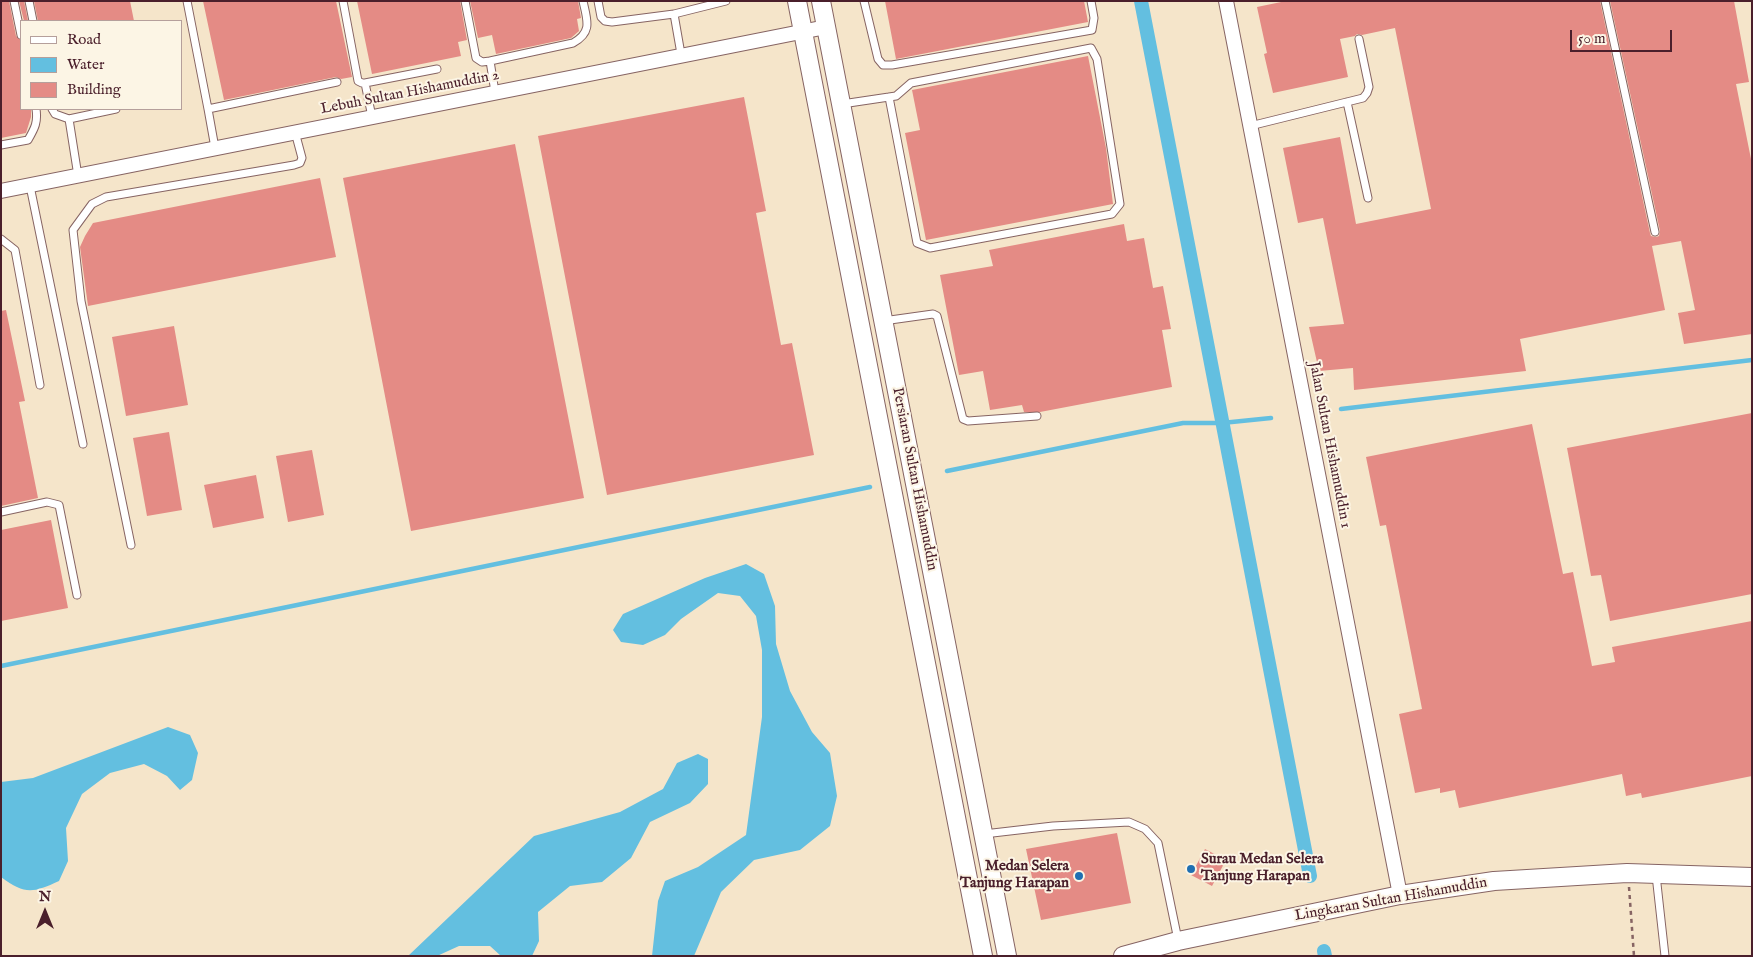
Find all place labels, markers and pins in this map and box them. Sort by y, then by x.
place label: Surau Medan Selera Tanjung Harapan [1201,851,1324,886]
place label: Medan Selera Tanjung Harapan [960,858,1069,893]
marker: Surau Medan Selera Tanjung Harapan [1185,863,1197,875]
marker: Medan Selera Tanjung Harapan [1073,870,1085,882]

